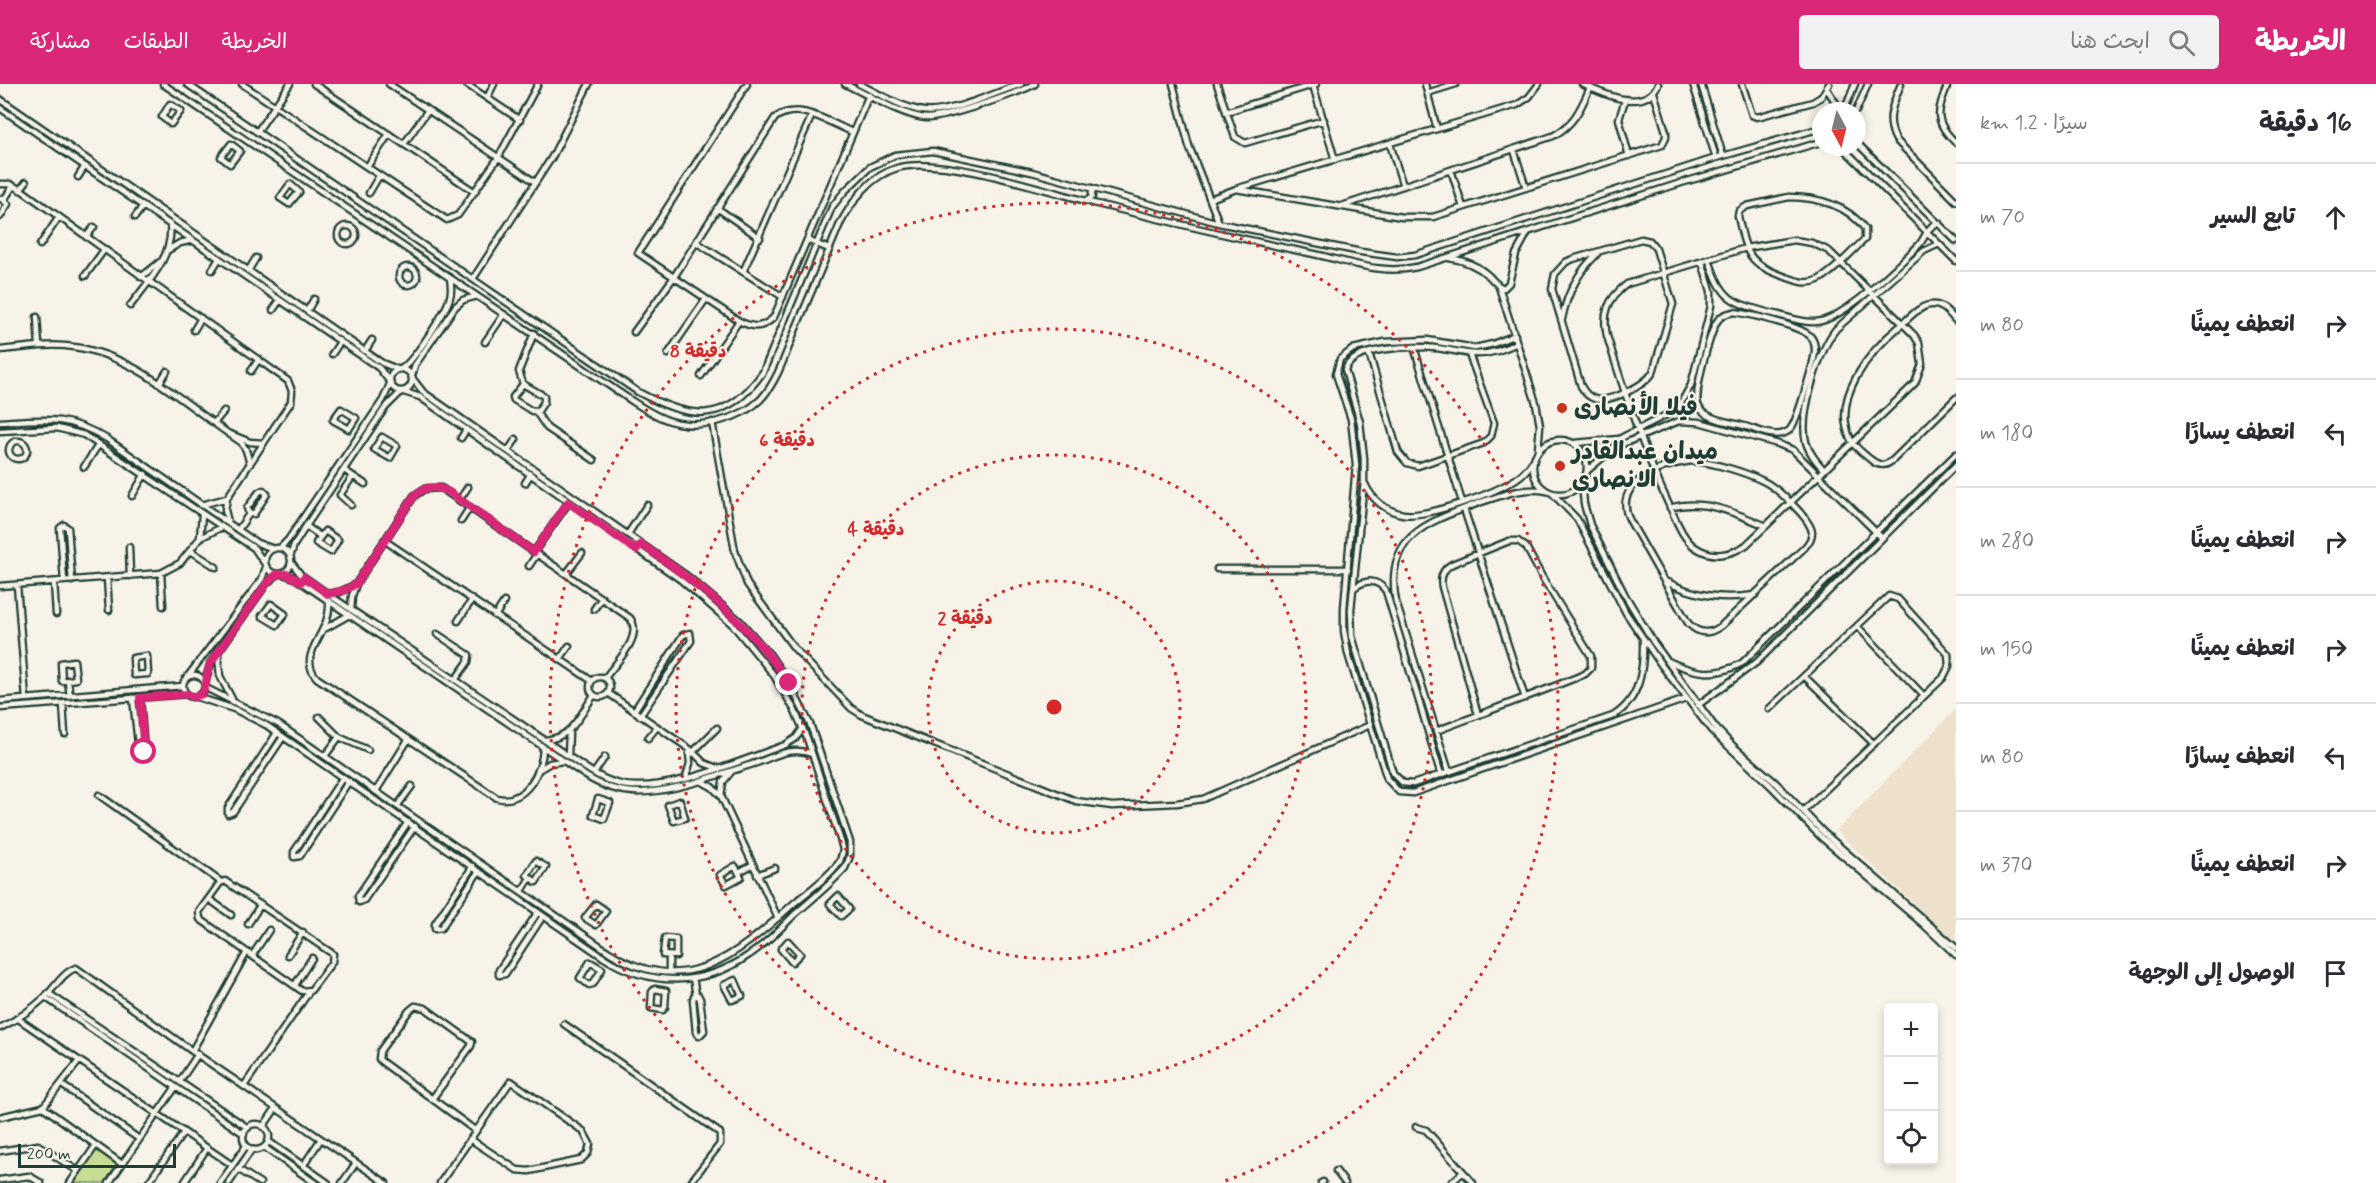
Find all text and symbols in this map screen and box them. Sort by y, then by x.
search box [1799,15,2219,69]
text: الخريطة [2255,24,2346,61]
icon: search [2165,26,2198,59]
text: مشاركة [30,28,91,56]
text: الطبقات [124,28,189,56]
text: الخريطة [222,28,287,56]
text: ابحث هنا [2070,28,2150,56]
north arrow [1812,102,1866,156]
text: 16 دقيقة [2259,107,2352,141]
text: سيرًا · 1.2 km [1980,110,2088,137]
icon: ahead [2319,201,2352,234]
text: تابع السير [2211,203,2295,231]
text: 70 m [1980,204,2025,231]
icon: right [2319,309,2352,342]
text: انعطف يمينًا [2191,311,2295,339]
text: 80 m [1980,312,2024,339]
text: 8 دقيقة [670,340,726,364]
place label: فيلا الأنصارى [1574,390,1698,424]
marker: فيلا الأنصارى [1555,401,1569,415]
icon: left [2319,417,2352,450]
text: انعطف يسارًا [2185,419,2295,447]
text: 180 m [1980,420,2033,447]
text: 6 دقيقة [759,429,815,453]
place label: ميدان عبدالقادر الانصارى [1570,437,1718,496]
marker: ميدان عبدالقادر الانصارى [1553,459,1567,473]
text: 4 دقيقة [848,518,904,542]
icon: right [2319,525,2352,558]
text: انعطف يمينًا [2191,527,2295,555]
text: 280 m [1980,528,2034,555]
text: 2 دقيقة [937,607,993,631]
icon: right [2319,633,2352,666]
text: انعطف يمينًا [2191,635,2295,663]
text: 150 m [1980,636,2033,663]
route end [775,669,801,695]
centre of rings [1044,697,1064,717]
route start [130,738,156,764]
icon: left [2319,741,2352,774]
text: انعطف يسارًا [2185,743,2295,771]
text: 80 m [1980,744,2024,771]
icon: right [2319,849,2352,882]
text: انعطف يمينًا [2191,851,2295,879]
text: 370 m [1980,852,2032,879]
icon: arrive [2319,957,2352,990]
text: الوصول إلى الوجهة [2128,959,2295,987]
map controls [1884,1003,1938,1165]
button: + [1884,1003,1938,1057]
button: − [1884,1057,1938,1111]
button: locate [1884,1111,1938,1165]
scale bar [18,1141,176,1168]
text: 200 m [27,1144,71,1165]

